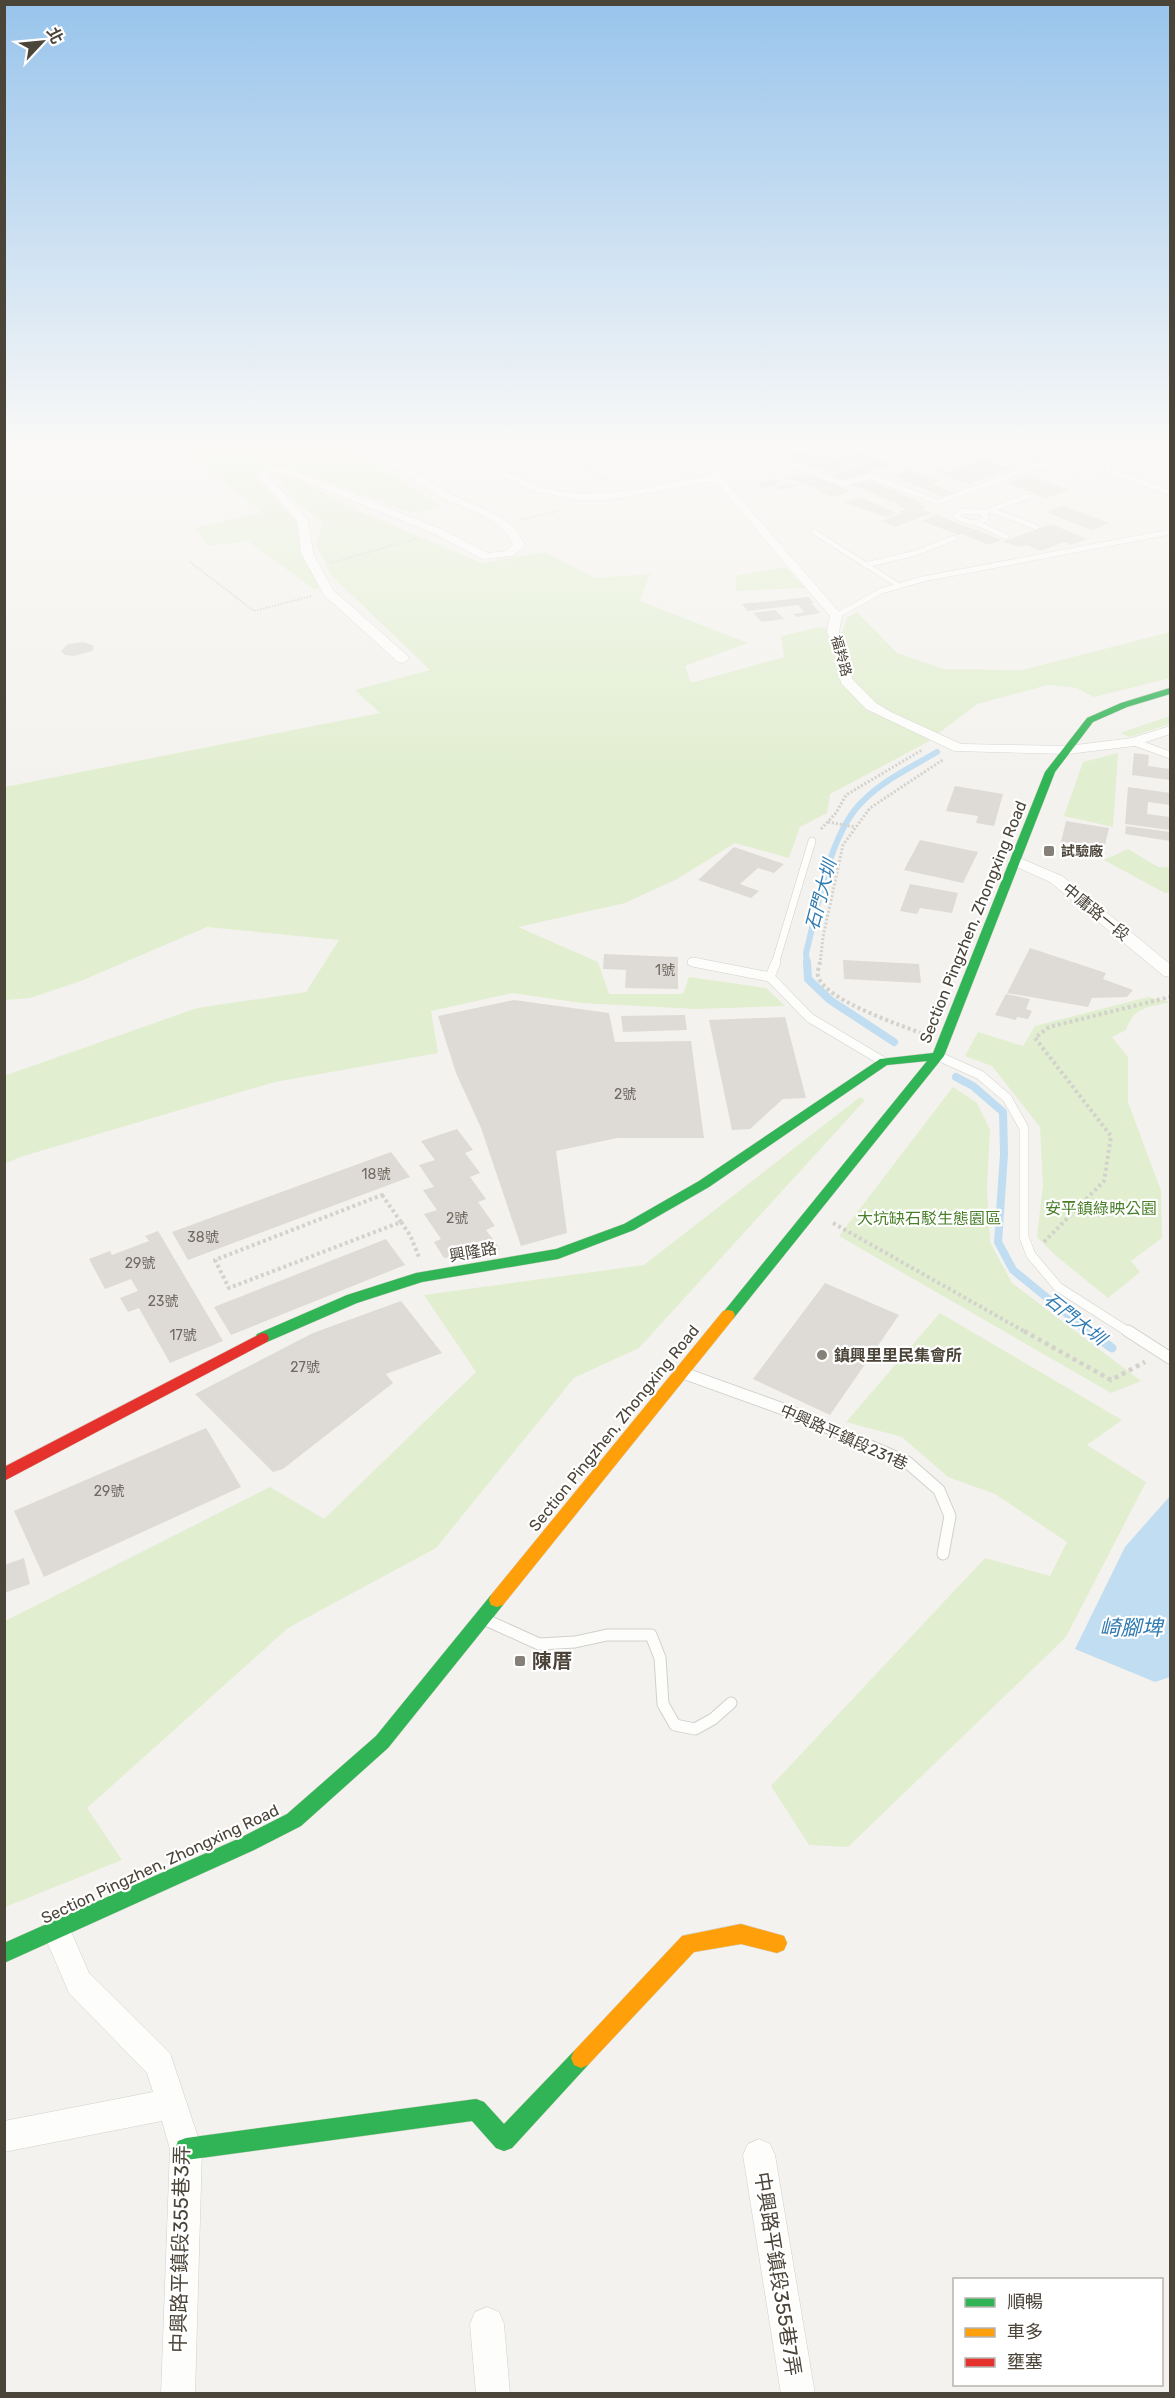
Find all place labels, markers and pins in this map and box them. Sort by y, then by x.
place label: 試驗廠 [1061,843,1103,860]
marker: 試驗廠 [1042,844,1056,858]
place label: 鎮興里里民集會所 [834,1346,962,1365]
marker: 鎮興里里民集會所 [815,1348,829,1362]
place label: 陳厝 [532,1649,572,1673]
marker: 陳厝 [513,1654,527,1668]

